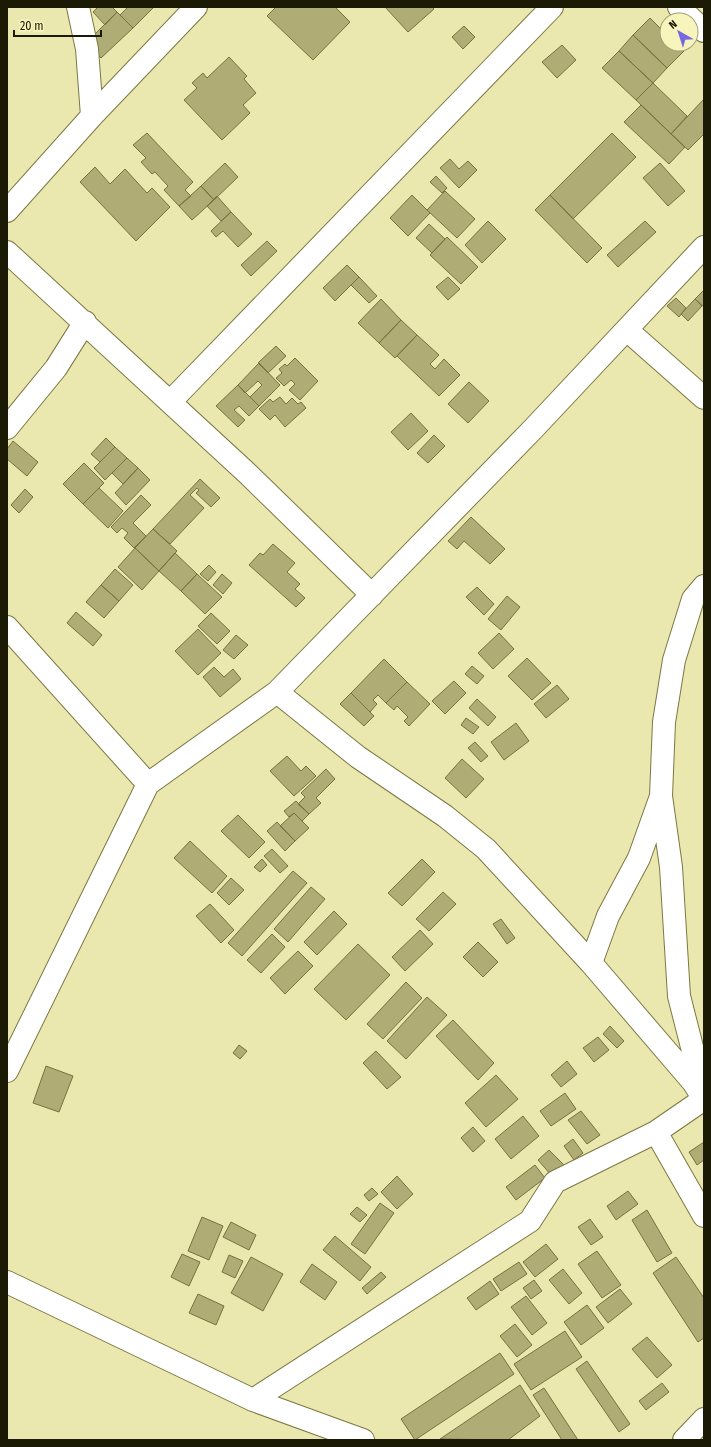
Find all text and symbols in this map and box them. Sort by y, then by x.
scale bar [14,12,101,38]
north arrow [659,12,699,52]
text: N [666,17,680,32]
text: 20 m [20,19,44,33]

